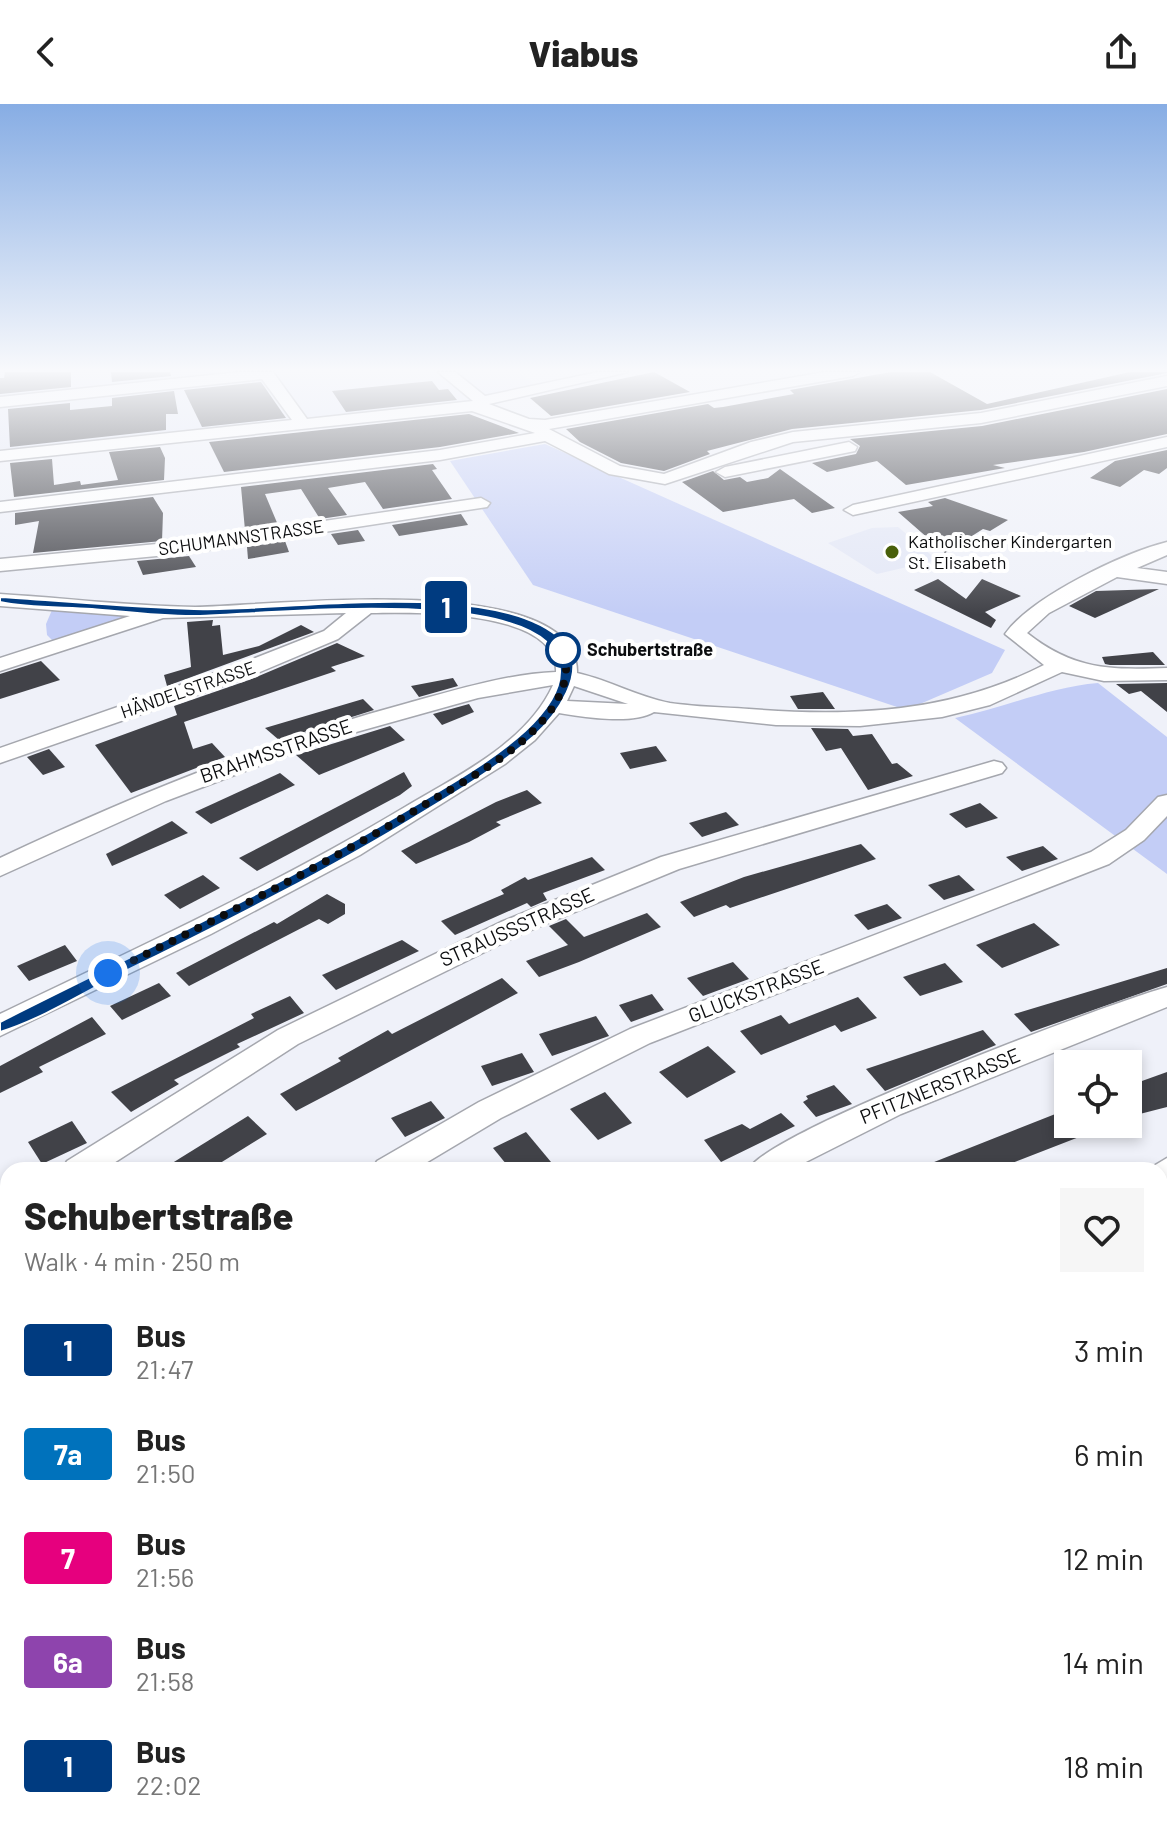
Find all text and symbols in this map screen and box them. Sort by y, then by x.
icon: back [24,30,68,74]
icon: share [1099,30,1143,74]
text: Viabus [528,31,639,74]
street label: SCHUMANNSTRASSE [157,514,325,560]
place label: Katholischer Kindergarten St. Elisabeth [908,530,1112,573]
marker: Katholischer Kindergarten St. Elisabeth [883,543,901,561]
line badge: 1 [420,581,472,633]
text: 1 [441,590,451,624]
marker: Schubertstraße [546,633,580,667]
place label: Schubertstraße [587,638,713,660]
street label: HÄNDELSTRASSE [117,656,258,722]
street label: BRAHMSSTRASSE [196,713,355,787]
street label: STRAUSSSTRASSE [436,881,598,971]
your location [88,953,128,993]
street label: GLUCKSTRASSE [685,953,827,1027]
street label: PFITZNERSTRASSE [856,1042,1023,1128]
map controls [1054,1050,1142,1138]
button: locate [1054,1050,1142,1138]
button: heart [1060,1188,1144,1272]
text: Schubertstraße [24,1192,293,1238]
text: Walk · 4 min · 250 m [24,1245,240,1276]
text: Bus [136,1317,186,1353]
text: 3 min [1074,1332,1144,1368]
text: 1 [63,1333,73,1367]
text: 21:47 [136,1353,193,1384]
text: Bus [136,1421,186,1457]
text: 6 min [1074,1436,1144,1472]
text: 7a [54,1437,82,1471]
text: 21:50 [136,1457,196,1488]
text: Bus [136,1525,186,1561]
text: 12 min [1063,1540,1144,1576]
text: 7 [61,1541,75,1575]
text: 21:56 [136,1561,194,1592]
text: Bus [136,1629,186,1665]
text: 14 min [1062,1644,1144,1680]
text: 6a [53,1645,83,1679]
text: 21:58 [136,1665,194,1696]
text: Bus [136,1733,186,1769]
text: 18 min [1063,1748,1144,1784]
text: 1 [63,1749,73,1783]
text: 22:02 [136,1769,201,1800]

